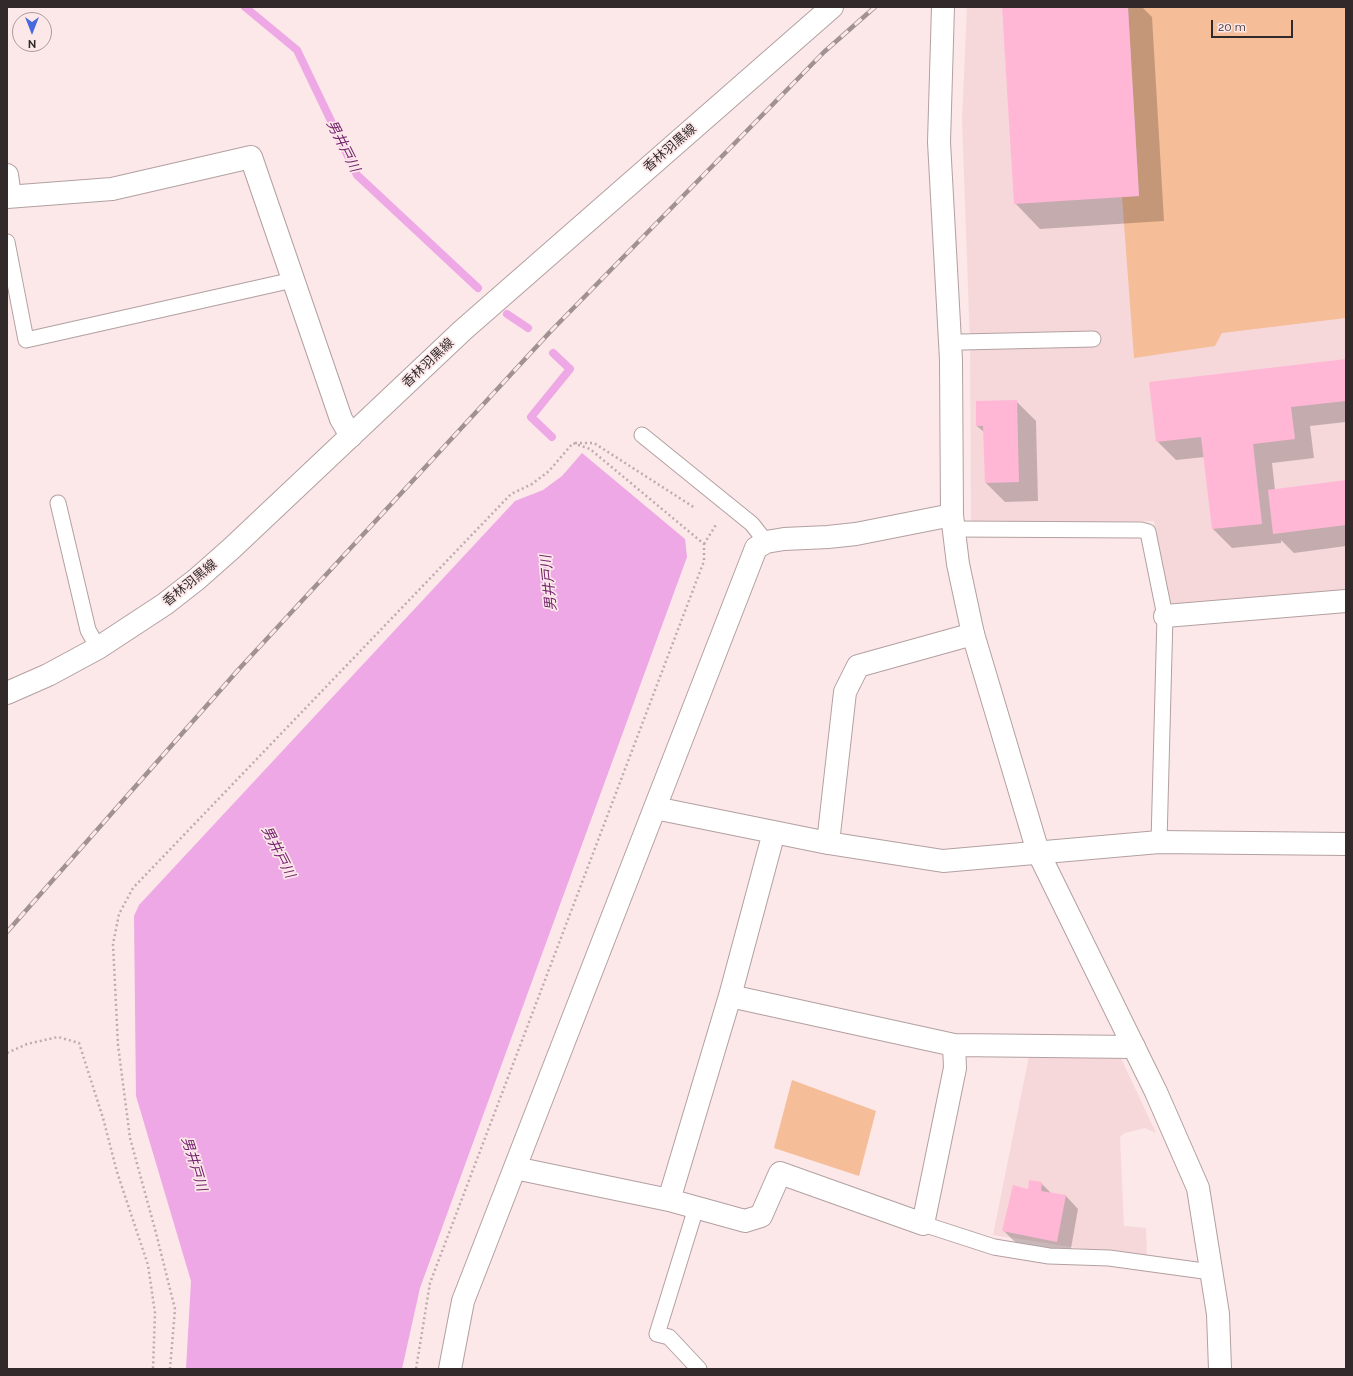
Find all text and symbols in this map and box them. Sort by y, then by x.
north arrow [12,12,52,52]
scale bar [1213,12,1295,38]
text: 20 m [1218,20,1246,34]
text: N [28,37,36,50]
water label: 男井戸川 [323,117,363,175]
street label: 香林羽黒線 [640,121,700,175]
street label: 香林羽黒線 [399,335,457,391]
water label: 男井戸川 [538,554,560,612]
street label: 香林羽黒線 [160,556,220,610]
water label: 男井戸川 [258,823,298,881]
water label: 男井戸川 [178,1135,210,1193]

